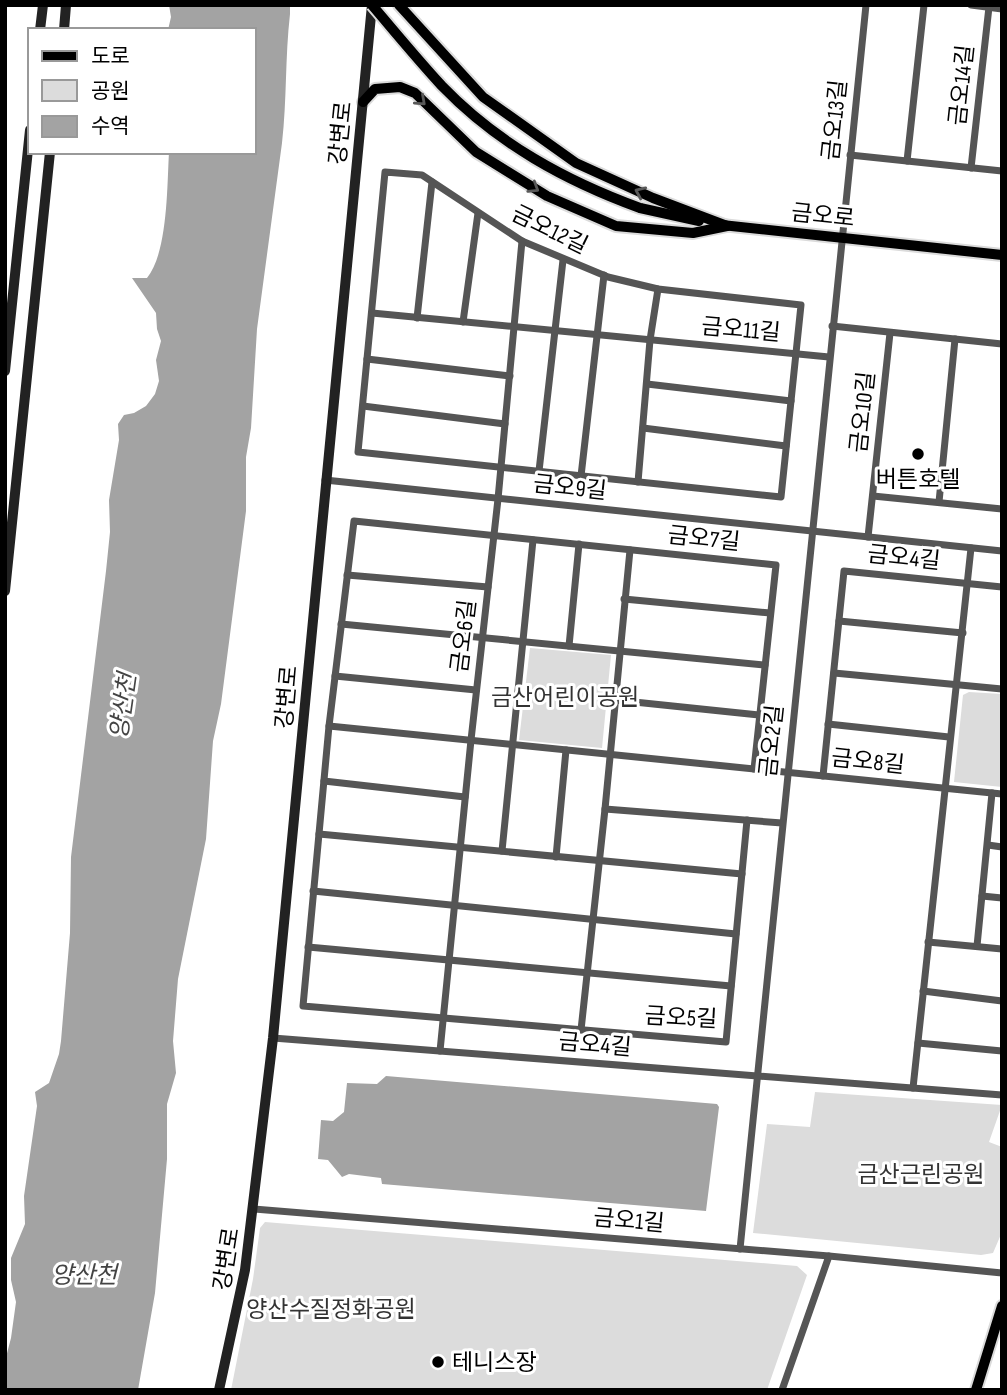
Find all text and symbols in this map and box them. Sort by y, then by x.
legend [28,28,256,154]
street label: 금오14길 [944,43,980,127]
text: 도로 [91,44,130,69]
street label: 금오13길 [817,78,853,162]
text: 공원 [91,79,130,104]
one-way arrow [413,92,426,105]
street label: 강변로 [324,100,358,166]
text: 수역 [91,114,130,139]
one-way arrow [526,179,539,192]
one-way arrow [635,186,647,200]
street label: 금오로 [790,199,856,233]
street label: 금오12길 [507,200,592,260]
street label: 금오11길 [700,313,782,347]
street label: 금오10길 [845,370,881,454]
marker: 버튼호텔 [910,446,926,462]
place label: 버튼호텔 [876,466,960,494]
street label: 금오9길 [532,470,608,506]
street label: 금오7길 [666,521,742,557]
street label: 금오4길 [866,540,942,576]
street label: 금오6길 [446,598,482,674]
street label: 강변로 [270,664,304,730]
water label: 양산천 [105,668,143,741]
park label: 금산어린이공원 [491,684,639,712]
street label: 금오2길 [754,703,790,779]
street label: 금오8길 [830,744,906,780]
street label: 금오5길 [644,1002,718,1034]
street label: 금오4길 [557,1028,633,1062]
park label: 금산근린공원 [858,1161,984,1189]
street label: 금오1길 [592,1204,666,1238]
street label: 강변로 [208,1226,246,1293]
water label: 양산천 [51,1261,120,1290]
park label: 양산수질정화공원 [246,1296,416,1324]
place label: 테니스장 [452,1349,537,1377]
marker: 테니스장 [430,1354,446,1370]

